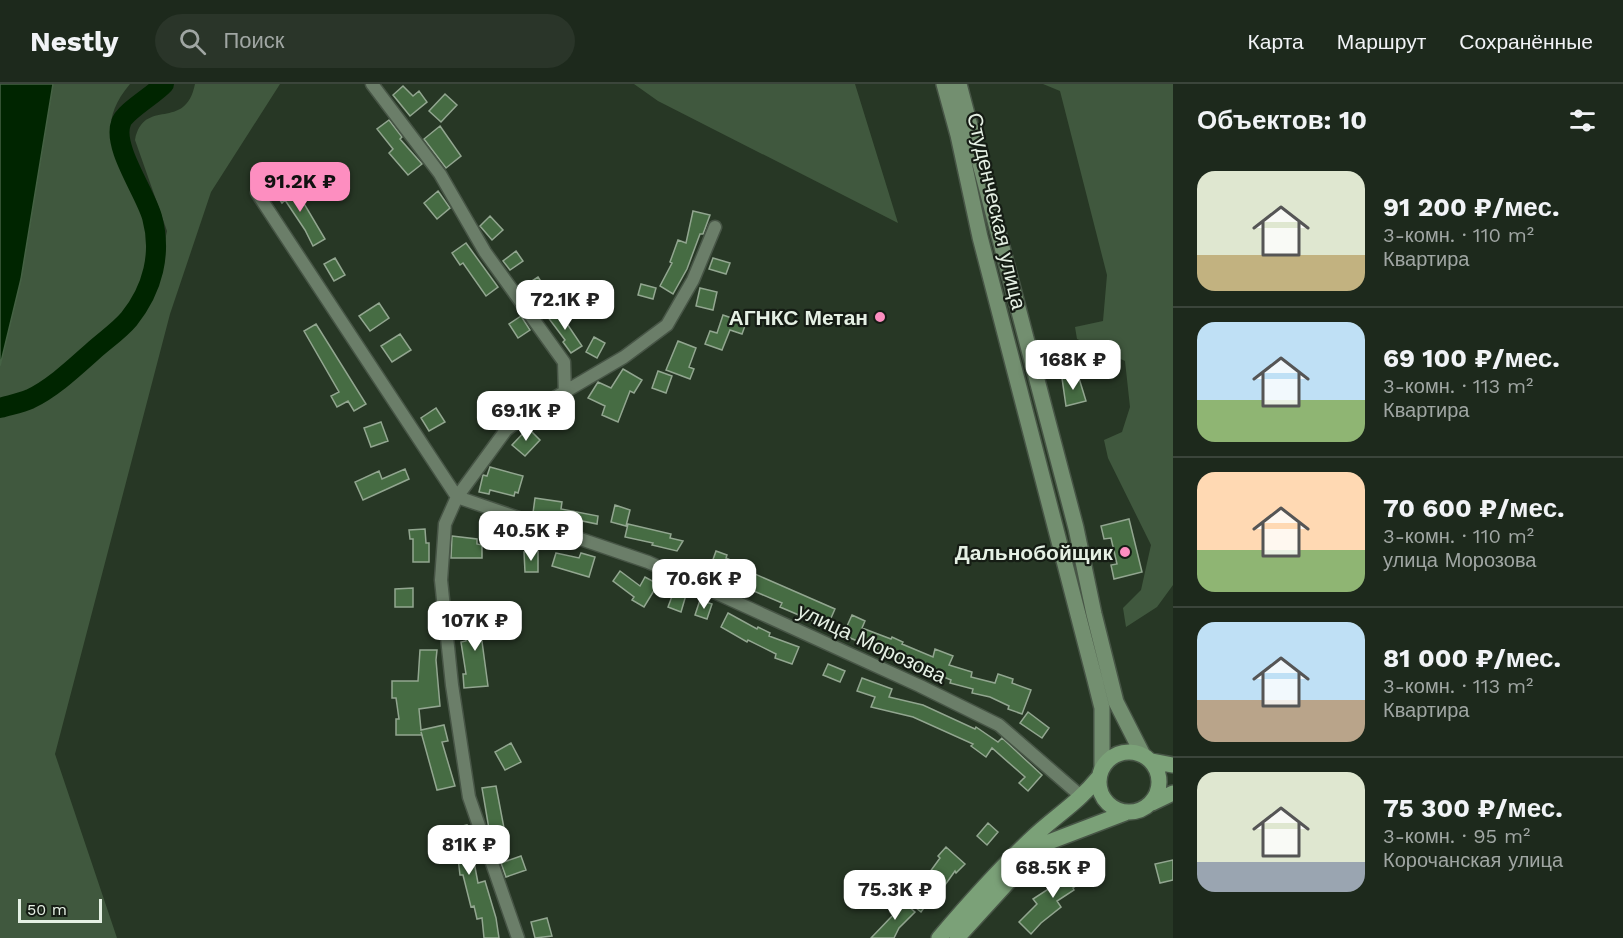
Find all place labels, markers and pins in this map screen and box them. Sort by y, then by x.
pin: 91.2K ₽ [245,162,355,213]
pin: 72.1K ₽ [510,280,620,331]
place label: АГНКС Метан [729,305,868,330]
marker: АГНКС Метан [873,310,887,324]
pin: 168K ₽ [1024,340,1122,391]
pin: 69.1K ₽ [471,391,581,442]
pin: 40.5K ₽ [476,511,586,562]
place label: Дальнобойщик [955,540,1113,565]
marker: Дальнобойщик [1118,545,1132,559]
pin: 70.6K ₽ [649,559,759,610]
pin: 107K ₽ [426,601,524,652]
pin: 81K ₽ [427,825,511,876]
pin: 68.5K ₽ [998,848,1108,899]
pin: 75.3K ₽ [840,870,950,921]

